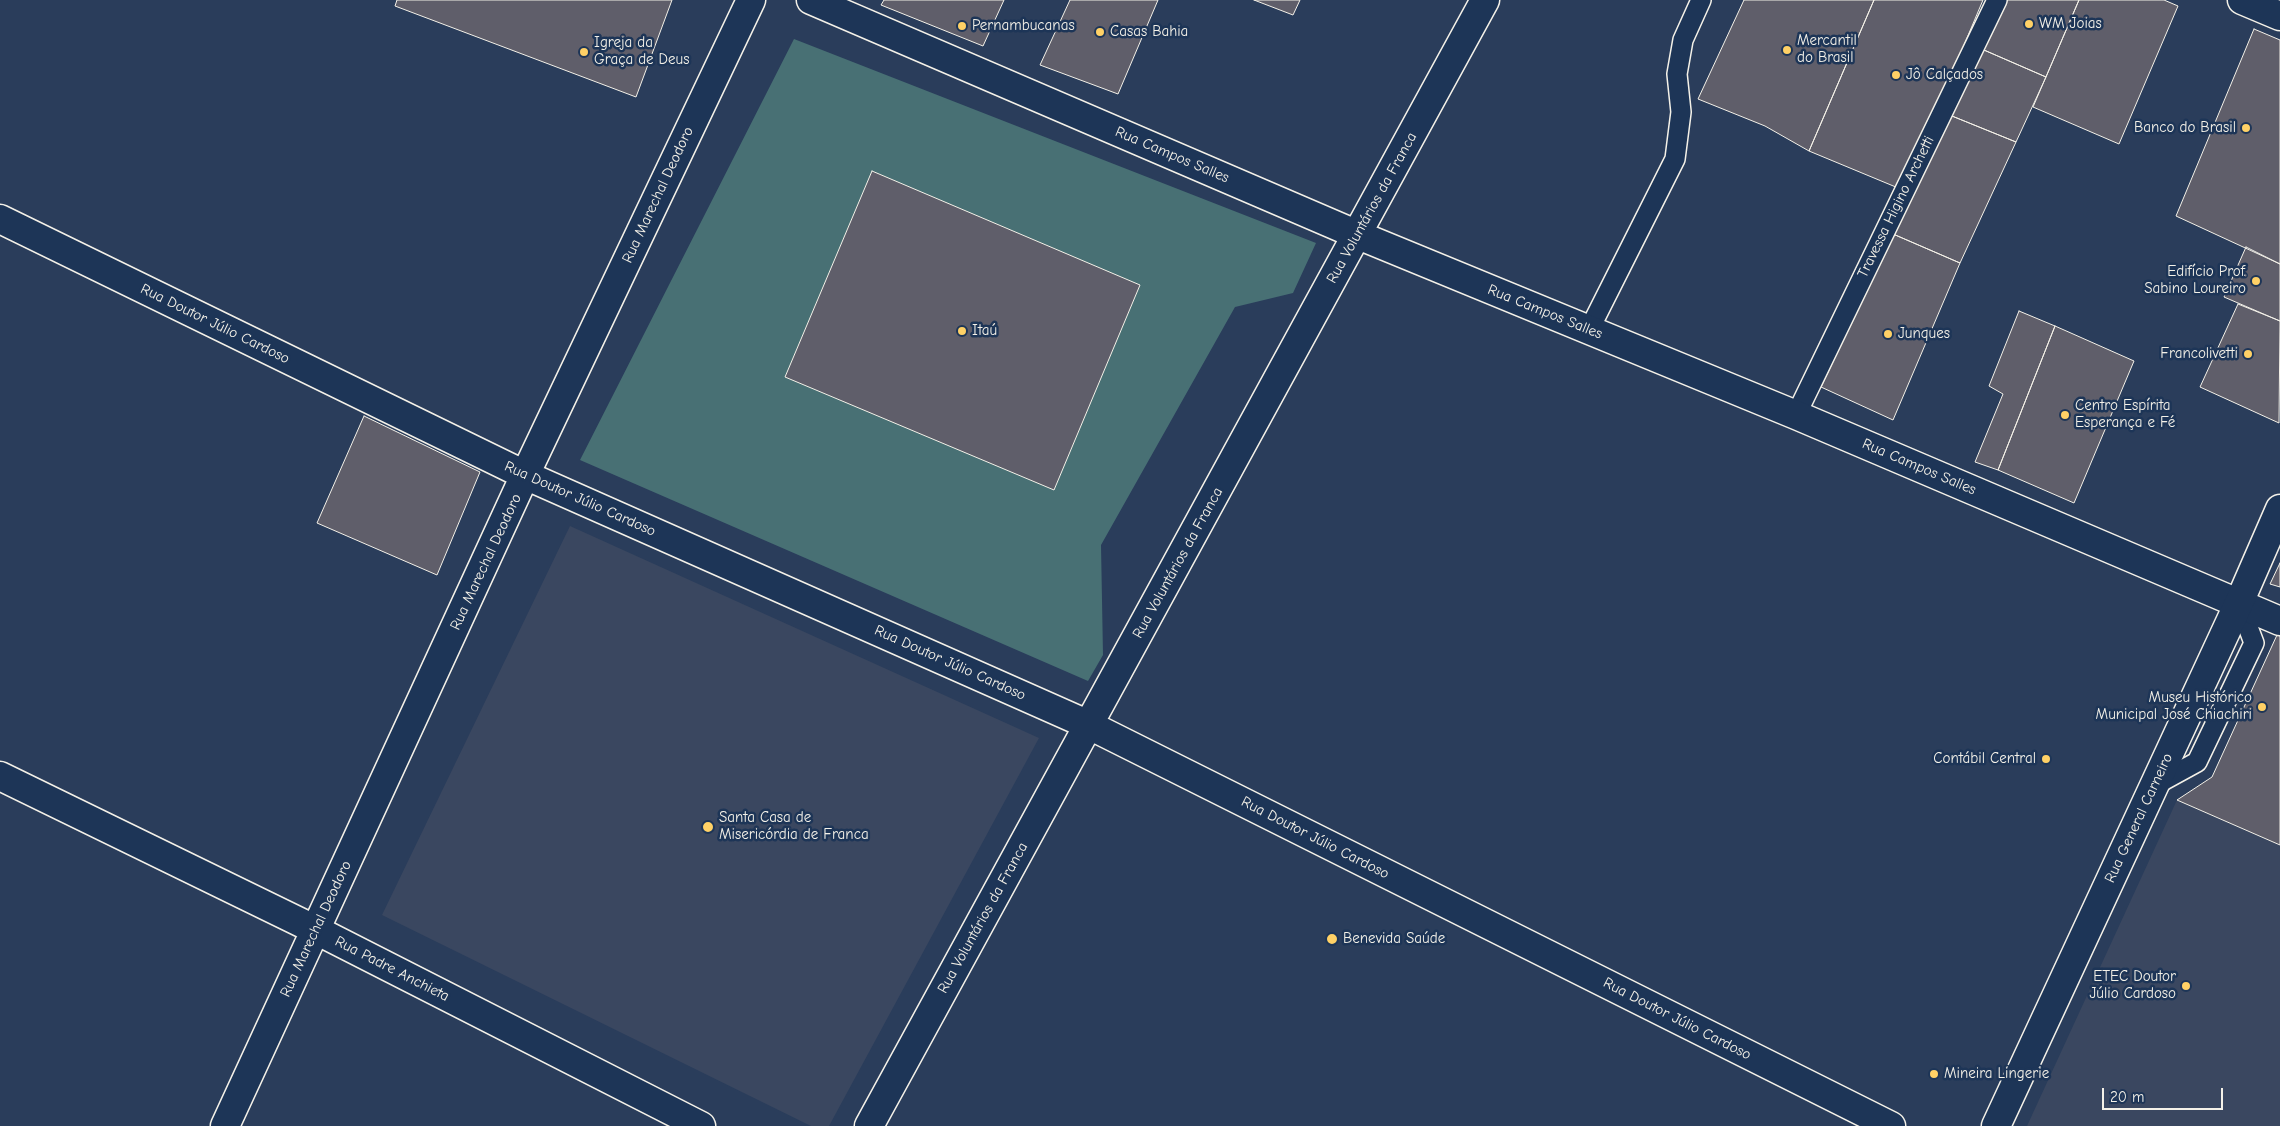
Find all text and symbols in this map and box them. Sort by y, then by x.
place label: WM Joias [2039,15,2102,33]
place label: Pernambucanas [972,17,1075,35]
marker: WM Joias [2023,18,2035,30]
marker: Pernambucanas [956,20,968,32]
place label: Casas Bahia [1110,23,1188,41]
marker: Casas Bahia [1094,26,1106,38]
place label: Mercantil do Brasil [1797,32,1857,67]
place label: Igreja da Graça de Deus [594,34,689,69]
marker: Mercantil do Brasil [1781,44,1793,56]
marker: Igreja da Graça de Deus [578,46,590,58]
place label: Jô Calçados [1906,66,1983,84]
marker: Jô Calçados [1890,69,1902,81]
place label: Banco do Brasil [2134,119,2236,137]
marker: Banco do Brasil [2240,122,2252,134]
street label: Rua Campos Salles [1112,123,1232,187]
street label: Rua Marechal Deodoro [618,124,698,266]
street label: Rua Voluntários da Franca [1323,129,1421,287]
street label: Travessa Higino Archetti [1854,133,1938,281]
place label: Edifício Prof. Sabino Loureiro [2144,263,2246,298]
marker: Edifício Prof. Sabino Loureiro [2250,275,2262,287]
street label: Rua Doutor Júlio Cardoso [138,280,292,368]
street label: Rua Campos Salles [1485,281,1605,343]
place label: Itaú [972,322,997,340]
marker: Itaú [956,325,968,337]
place label: Junques [1898,325,1950,343]
marker: Junques [1882,328,1894,340]
place label: Francolivetti [2160,345,2238,363]
marker: Francolivetti [2242,348,2254,360]
place label: Centro Espírita Esperança e Fé [2075,397,2175,432]
marker: Centro Espírita Esperança e Fé [2059,409,2071,421]
street label: Rua Campos Salles [1859,435,1979,499]
street label: Rua Doutor Júlio Cardoso [502,457,658,541]
street label: Rua Voluntários da Franca [1129,484,1227,642]
street label: Rua Marechal Deodoro [446,491,526,633]
street label: Rua Doutor Júlio Cardoso [872,621,1028,705]
place label: Museu Histórico Municipal José Chiachiri [2096,689,2252,724]
marker: Museu Histórico Municipal José Chiachiri [2256,701,2268,713]
place label: Contábil Central [1933,750,2036,768]
street label: Rua General Carneiro [2101,750,2177,886]
marker: Contábil Central [2040,753,2052,765]
street label: Rua Doutor Júlio Cardoso [1238,793,1392,883]
place label: Santa Casa de Misericórdia de Franca [719,809,869,844]
marker: Santa Casa de Misericórdia de Franca [701,820,715,834]
street label: Rua Voluntários da Franca [934,839,1032,997]
street label: Rua Marechal Deodoro [276,858,356,1000]
place label: Benevida Saúde [1343,930,1445,948]
street label: Rua Padre Anchieta [332,932,452,1006]
marker: Benevida Saúde [1325,932,1339,946]
place label: ETEC Doutor Júlio Cardoso [2089,968,2176,1003]
street label: Rua Doutor Júlio Cardoso [1600,974,1754,1064]
marker: ETEC Doutor Júlio Cardoso [2180,980,2192,992]
place label: Mineira Lingerie [1944,1065,2049,1083]
marker: Mineira Lingerie [1928,1068,1940,1080]
scale bar [2105,1078,2226,1110]
text: 20 m [2110,1088,2144,1106]

